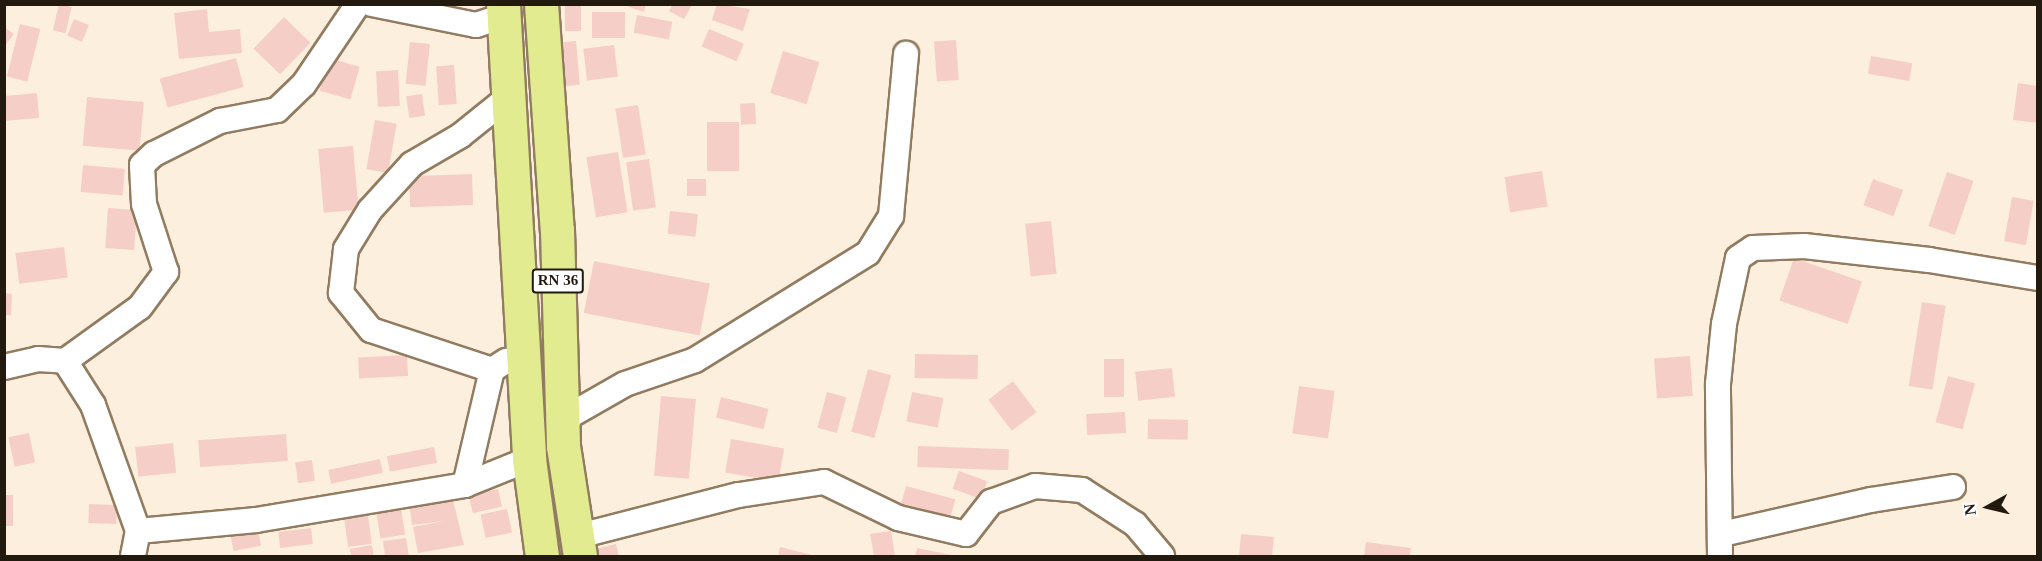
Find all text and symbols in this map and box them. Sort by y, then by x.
road number: RN 36 [531,269,585,293]
north arrow [1958,477,2018,537]
text: N [1960,503,1979,516]

